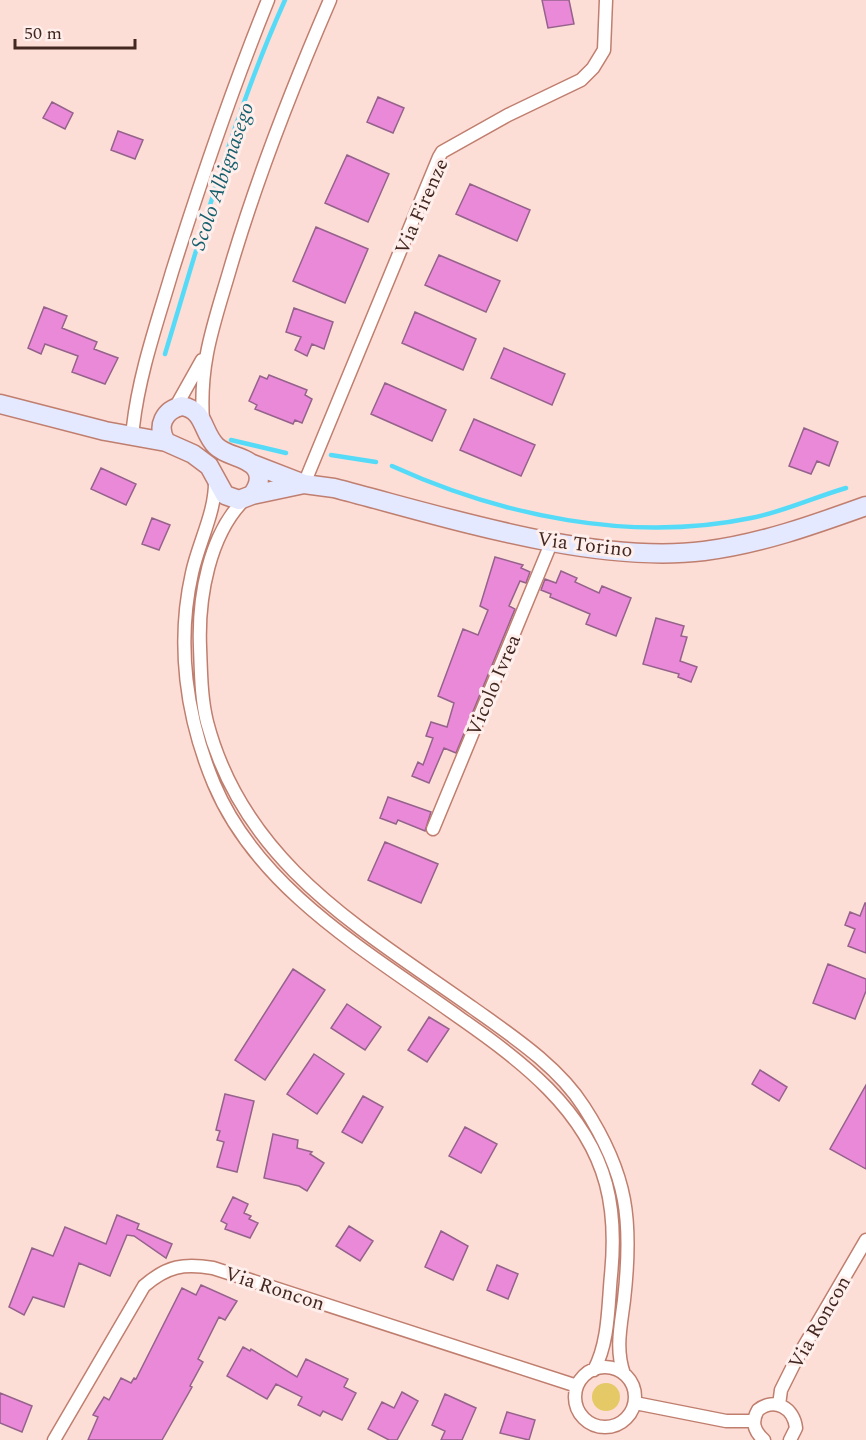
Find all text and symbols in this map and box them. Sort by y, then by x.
scale bar [15,12,135,50]
text: 50 m [24,20,62,47]
water label: Scolo Albignasego [183,98,263,255]
street label: Via Firenze [387,154,456,259]
street label: Via Torino [536,524,634,566]
street label: Vicolo Ivrea [459,630,529,741]
street label: Via Roncon [221,1259,329,1319]
street label: Via Roncon [781,1270,859,1375]

